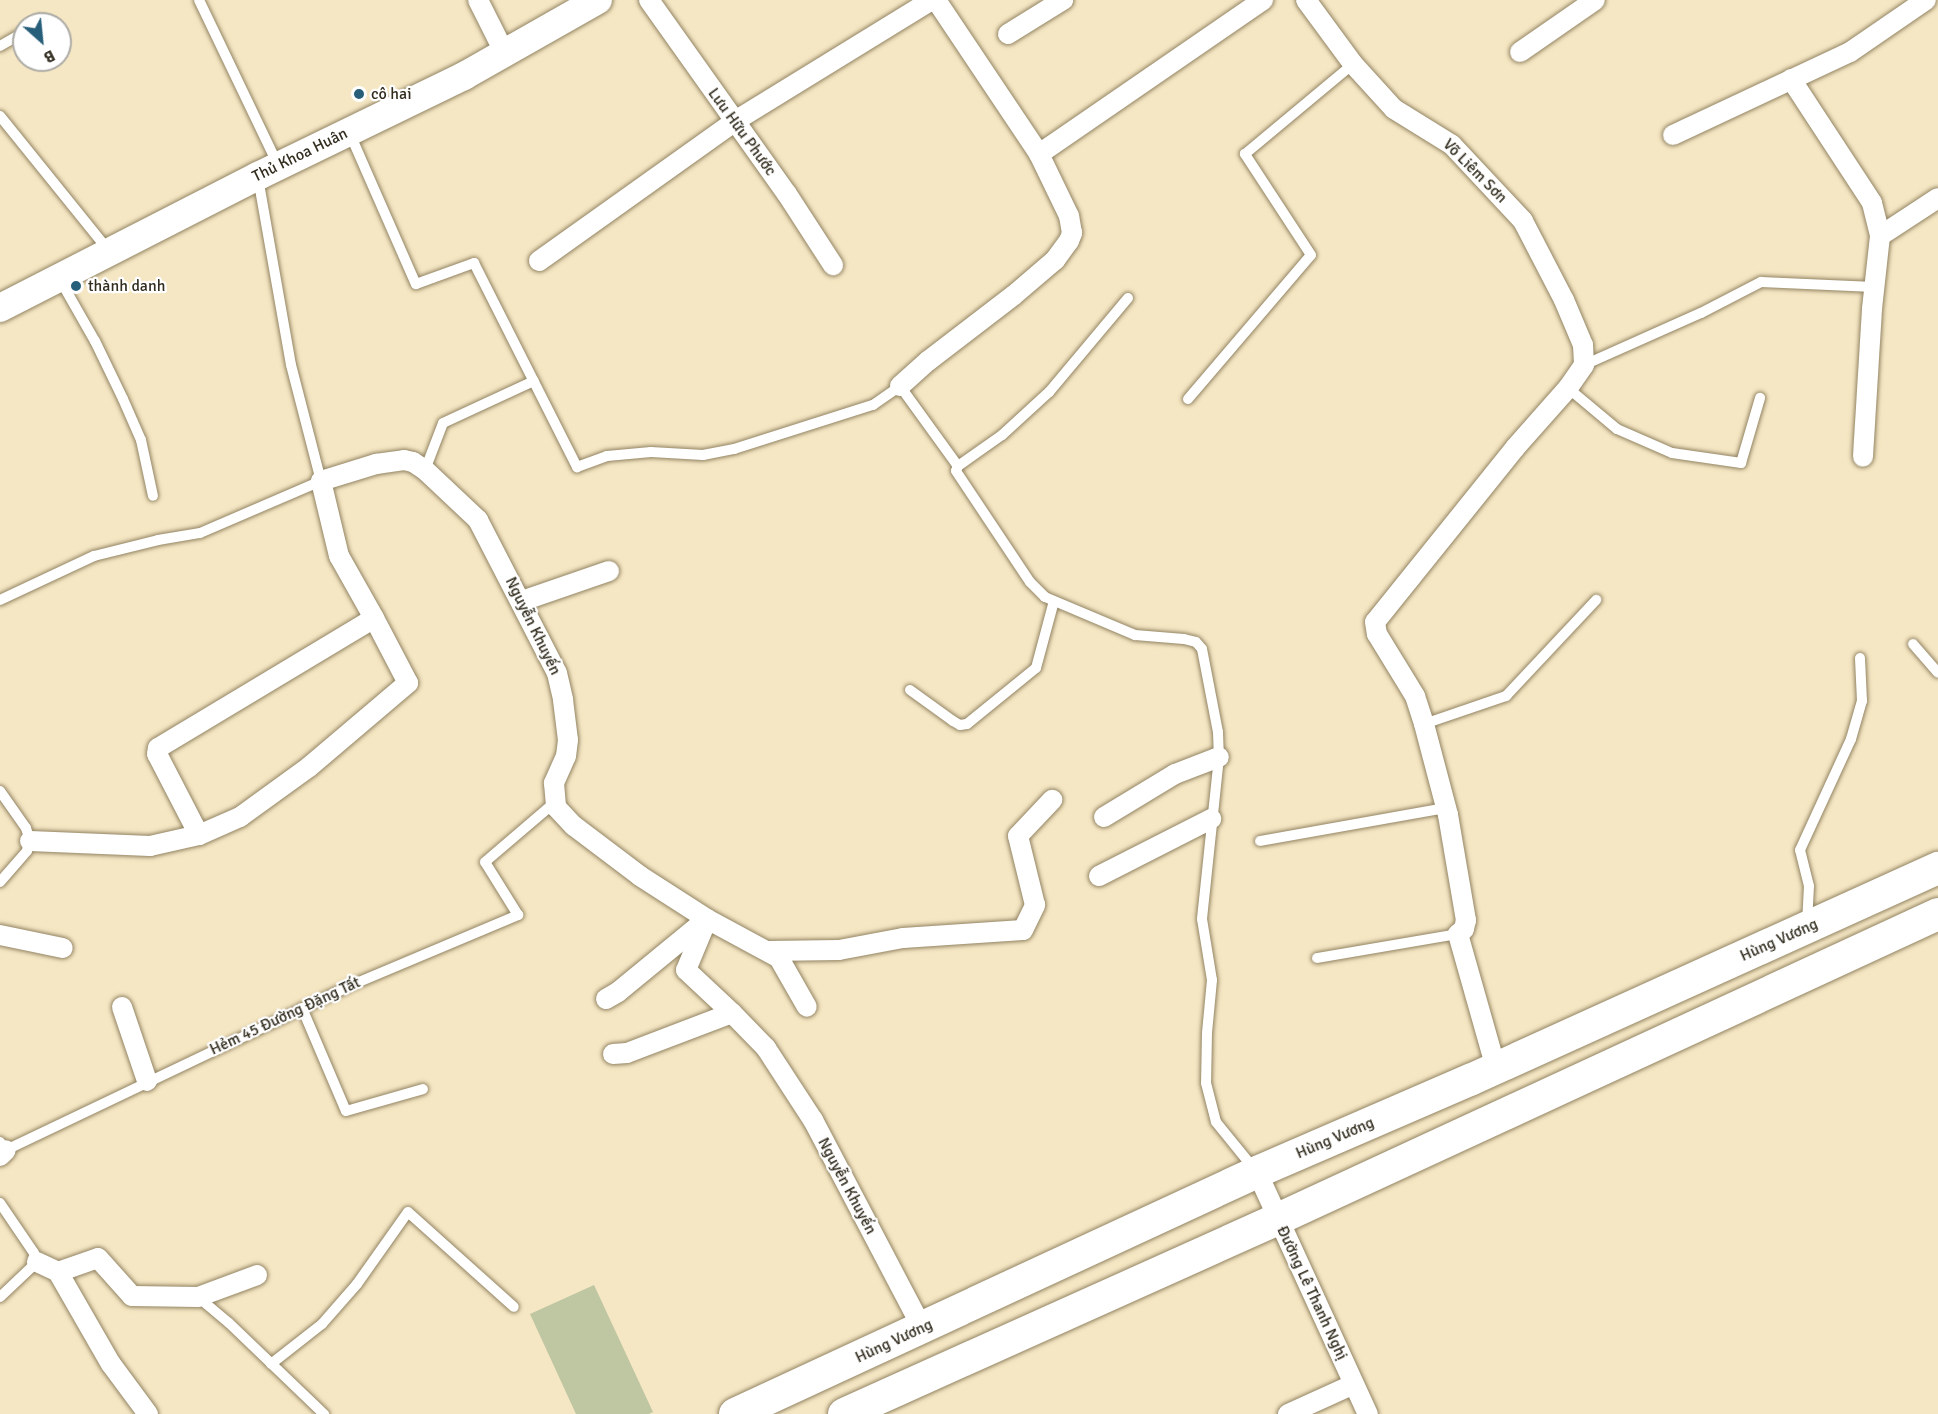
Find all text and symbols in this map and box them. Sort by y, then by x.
north arrow [12,12,72,72]
text: B [40,45,58,67]
place label: cô hai [371,84,411,104]
street label: Lưu Hữu Phước [704,84,780,180]
marker: cô hai [352,87,366,101]
street label: Thủ Khoa Huân [249,124,351,186]
street label: Võ Liêm Sơn [1439,135,1511,207]
place label: thành danh [88,276,165,296]
marker: thành danh [69,279,83,293]
street label: Nguyễn Khuyến [501,574,565,678]
street label: Hùng Vương [1737,914,1821,966]
street label: Hẻm 45 Đường Đặng Tất [207,973,363,1059]
street label: Hùng Vương [1293,1113,1377,1163]
street label: Nguyễn Khuyến [813,1134,881,1238]
street label: Đường Lê Thanh Nghị [1272,1223,1352,1363]
street label: Hùng Vương [852,1315,936,1367]

